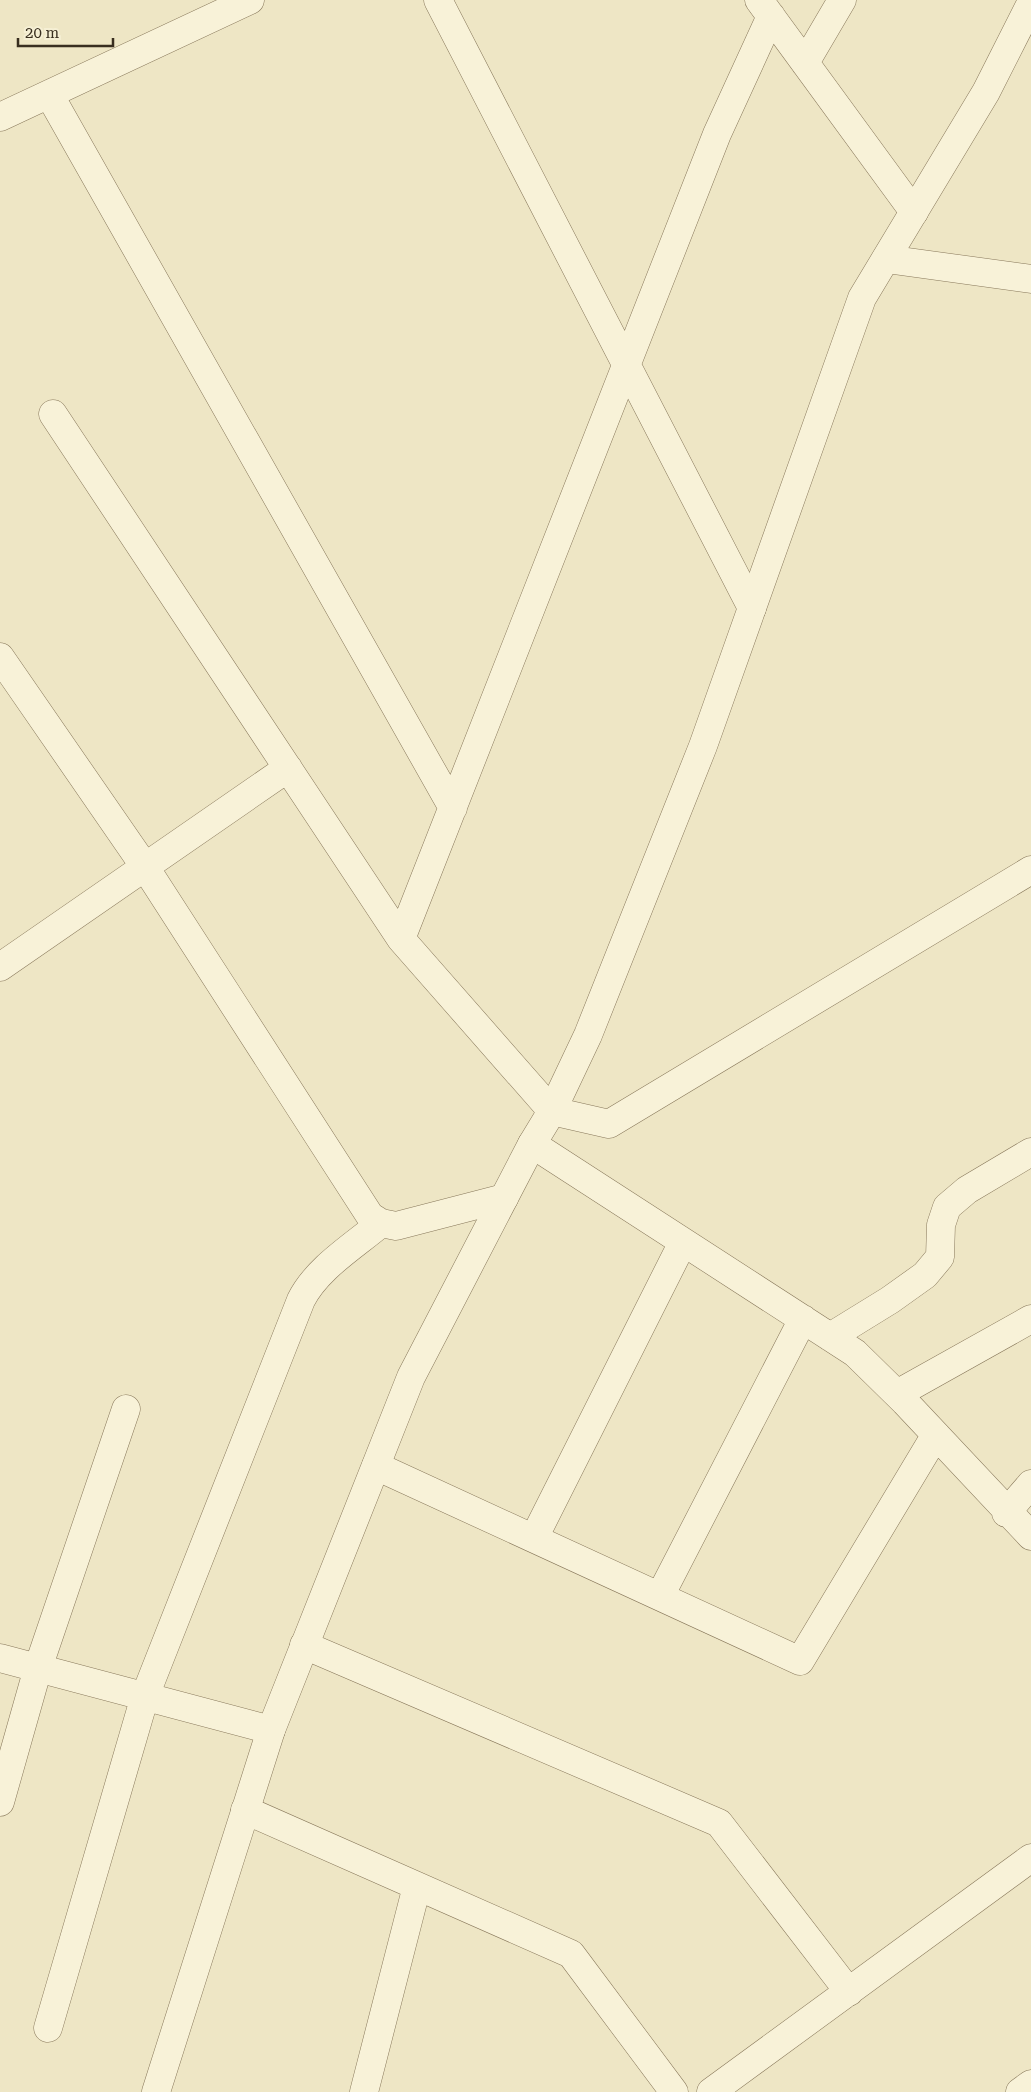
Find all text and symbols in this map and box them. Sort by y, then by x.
scale bar [18,15,112,47]
text: 20 m [25,24,60,42]

